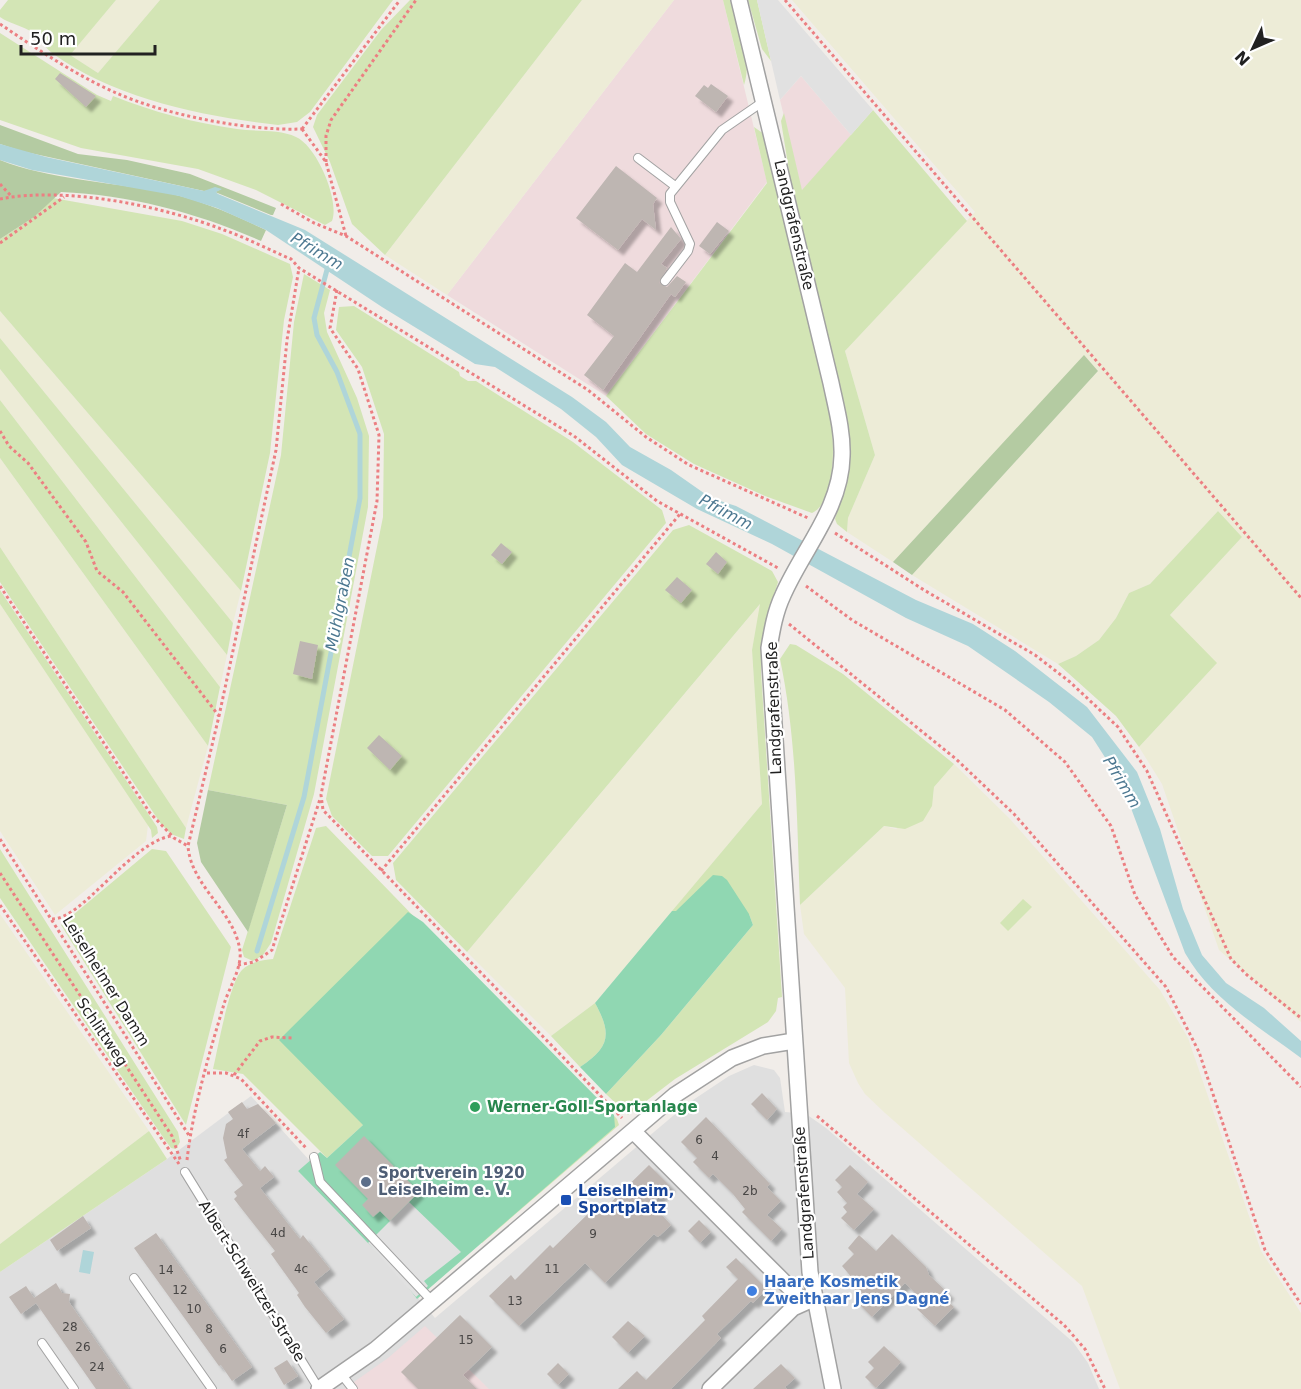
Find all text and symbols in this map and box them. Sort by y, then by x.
scale bar [21,18,154,56]
north arrow [1223,18,1283,78]
text: 50 m [30,28,76,49]
text: N [1231,47,1254,69]
street label: Landgrafenstraße [770,158,818,292]
water label: Pfrimm [287,228,347,274]
water label: Pfrimm [696,490,756,534]
water label: Mühlgraben [322,555,358,653]
street label: Landgrafenstraße [763,641,785,775]
water label: Pfrimm [1099,752,1145,812]
street label: Leiselheimer Damm [59,912,153,1050]
street label: Schlittweg [73,994,131,1070]
place label: Werner-Goll-Sportanlage [487,1098,698,1116]
marker: Werner-Goll-Sportanlage [468,1100,482,1114]
street label: Landgrafenstraße [790,1126,818,1260]
house number: 4f [237,1127,250,1141]
house number: 6 [695,1133,703,1147]
house number: 4 [711,1149,719,1163]
place label: Sportverein 1920 Leiselheim e. V. [378,1164,525,1199]
marker: Sportverein 1920 Leiselheim e. V. [359,1175,373,1189]
place label: Leiselheim, Sportplatz [578,1182,674,1217]
house number: 2b [742,1184,758,1198]
marker: Leiselheim, Sportplatz [559,1193,573,1207]
street label: Albert-Schweitzer-Straße [195,1197,309,1365]
house number: 4d [270,1226,286,1240]
house number: 9 [589,1227,597,1241]
house number: 4c [294,1262,308,1276]
house number: 11 [544,1262,560,1276]
house number: 14 [158,1263,174,1277]
place label: Haare Kosmetik Zweithaar Jens Dagné [764,1273,950,1308]
house number: 12 [172,1283,188,1297]
marker: Haare Kosmetik Zweithaar Jens Dagné [745,1284,759,1298]
house number: 13 [507,1294,523,1308]
house number: 10 [186,1302,202,1316]
house number: 28 [62,1320,78,1334]
house number: 8 [205,1322,213,1336]
house number: 15 [458,1333,474,1347]
house number: 26 [75,1340,91,1354]
house number: 6 [219,1342,227,1356]
house number: 24 [89,1360,105,1374]

